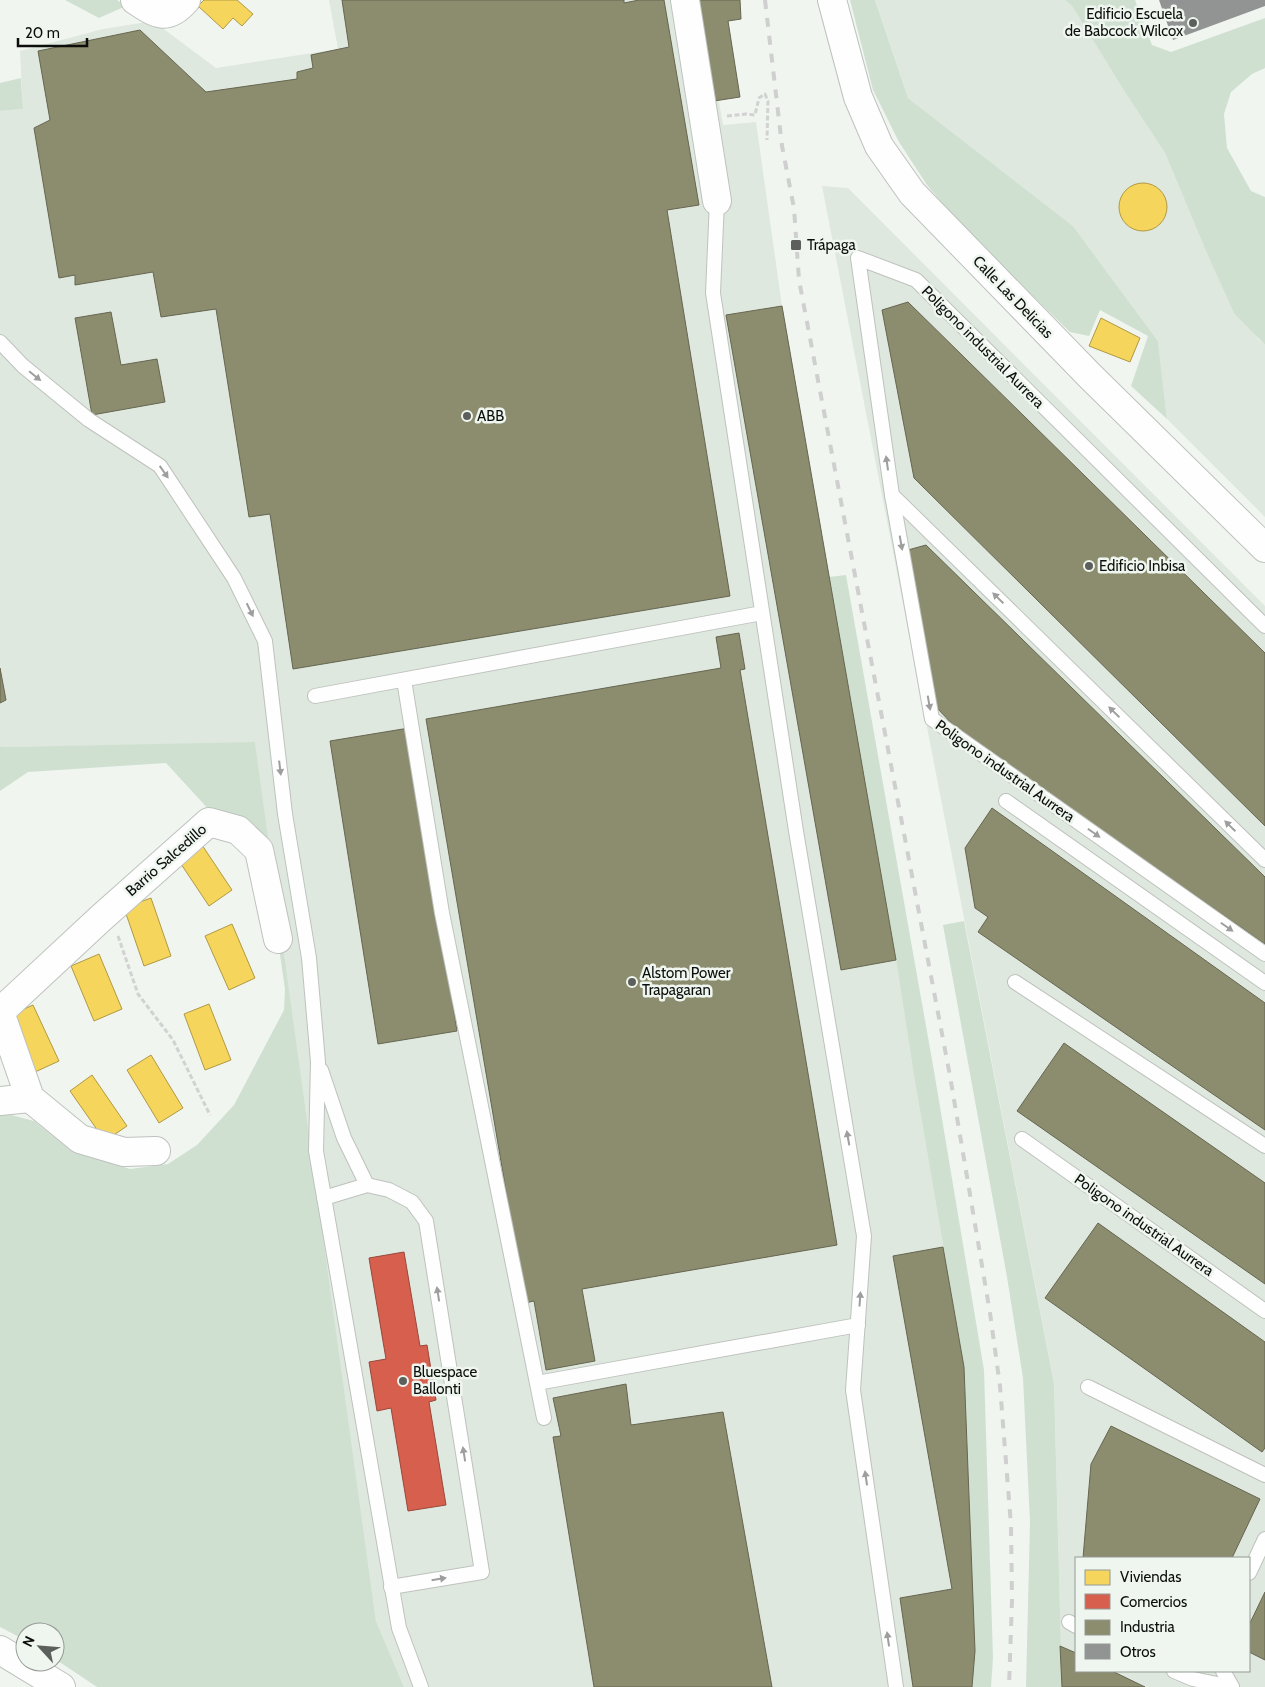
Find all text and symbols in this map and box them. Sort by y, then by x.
place label: Edificio Escuela de Babcock Wilcox [1065,5,1184,40]
scale bar [18,15,86,47]
marker: Edificio Escuela de Babcock Wilcox [1187,17,1199,29]
text: 20 m [25,24,60,42]
place label: Trápaga [807,236,857,254]
marker: Trápaga [789,238,803,252]
street label: Calle Las Delicias [969,252,1057,342]
street label: Poligono industrial Aurrera [918,282,1049,413]
one-way arrow [28,370,41,381]
place label: ABB [477,407,504,425]
marker: ABB [461,410,473,422]
one-way arrow [883,455,891,471]
one-way arrow [160,465,169,479]
one-way arrow [897,535,905,551]
place label: Edificio Inbisa [1099,557,1186,575]
marker: Edificio Inbisa [1083,560,1095,572]
one-way arrow [992,592,1004,604]
one-way arrow [246,603,254,617]
one-way arrow [925,695,933,711]
one-way arrow [1108,706,1120,718]
street label: Poligono industrial Aurrera [932,716,1079,826]
one-way arrow [276,761,284,777]
street label: Barrio Salcedillo [122,820,210,900]
one-way arrow [1224,820,1236,832]
one-way arrow [1087,828,1101,838]
one-way arrow [1220,922,1233,932]
place label: Alstom Power Trapagaran [642,964,731,999]
marker: Alstom Power Trapagaran [626,976,638,988]
one-way arrow [843,1130,851,1146]
street label: Poligono industrial Aurrera [1071,1170,1218,1280]
one-way arrow [434,1285,442,1301]
one-way arrow [856,1291,864,1307]
place label: Bluespace Ballonti [413,1363,477,1398]
marker: Bluespace Ballonti [397,1375,409,1387]
one-way arrow [459,1446,467,1462]
one-way arrow [861,1470,869,1486]
legend [1075,1557,1250,1672]
text: Viviendas [1120,1568,1181,1586]
one-way arrow [432,1574,448,1582]
text: Comercios [1120,1593,1187,1611]
text: Industria [1120,1618,1175,1636]
north arrow [15,1622,65,1672]
one-way arrow [884,1630,892,1646]
text: N [18,1633,39,1650]
text: Otros [1120,1643,1156,1661]

